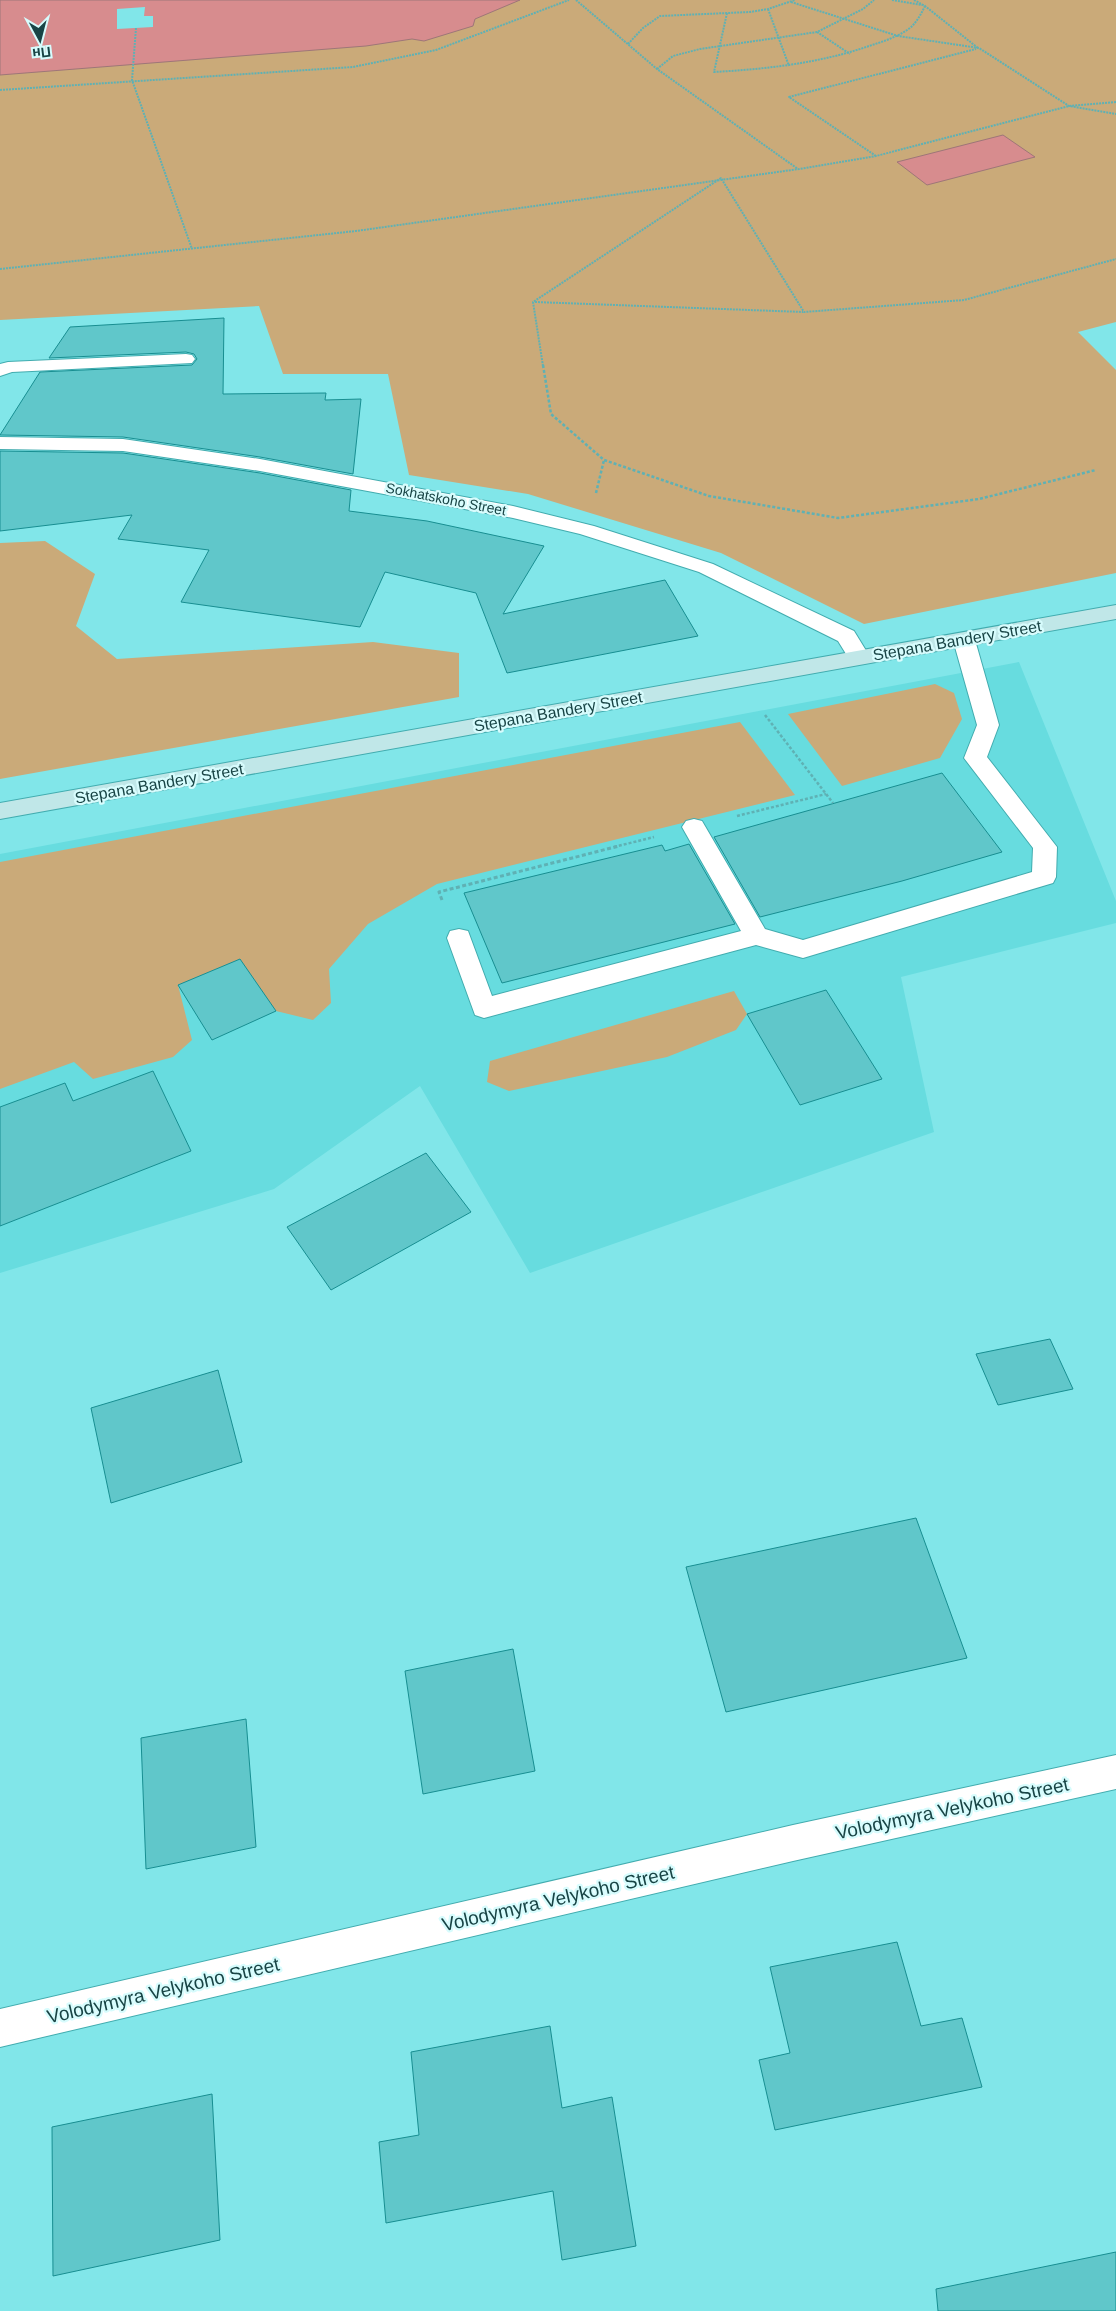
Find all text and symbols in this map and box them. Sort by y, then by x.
north arrow [15,15,65,65]
text: Пн [31,44,52,62]
street label: Sokhatskoho Street [385,479,508,519]
street label: Stepana Bandery Street [872,617,1043,664]
street label: Stepana Bandery Street [473,688,644,735]
street label: Stepana Bandery Street [74,760,245,807]
street label: Volodymyra Velykoho Street [834,1773,1071,1843]
street label: Volodymyra Velykoho Street [440,1861,677,1935]
street label: Volodymyra Velykoho Street [45,1953,282,2027]

